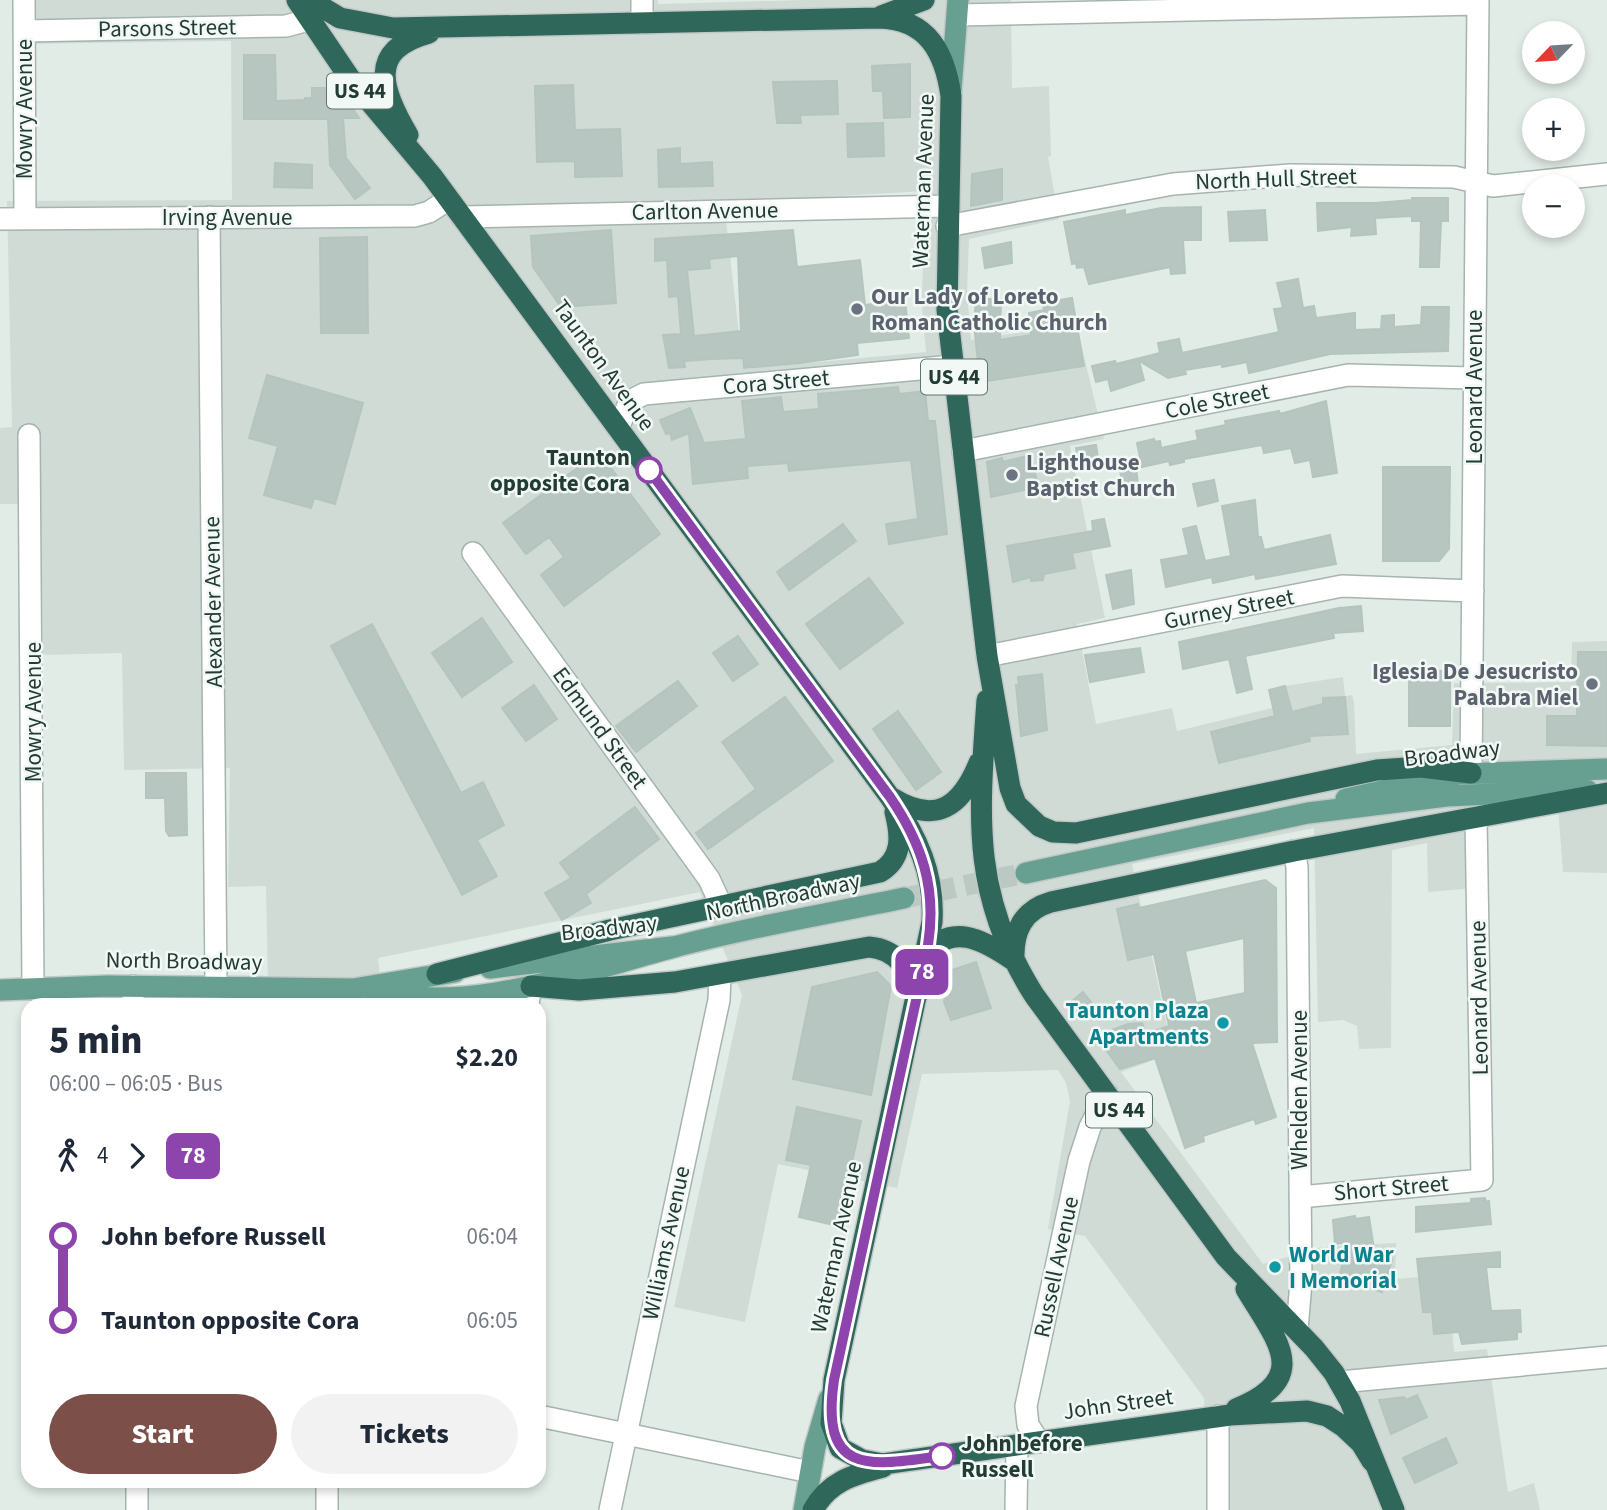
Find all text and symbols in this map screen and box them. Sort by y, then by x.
street label: Parsons Street [98,10,237,46]
north arrow [1522,21,1586,84]
map controls [1522,21,1585,238]
street label: Mowry Avenue [8,39,41,179]
road number: US 44 [327,74,393,108]
street label: Waterman Avenue [903,93,943,269]
button: + [1522,98,1585,161]
street label: North Hull Street [1195,160,1358,198]
button: − [1522,175,1585,238]
street label: Carlton Avenue [631,193,779,229]
street label: Irving Avenue [162,201,292,234]
place label: Our Lady of Loreto Roman Catholic Church [871,280,1108,339]
street label: Taunton Avenue [545,292,663,438]
marker: Our Lady of Loreto Roman Catholic Church [849,301,865,317]
street label: Leonard Avenue [1458,310,1491,464]
road number: US 44 [921,360,987,394]
street label: Cora Street [721,361,831,403]
street label: Cole Street [1162,375,1272,427]
place label: Taunton opposite Cora [490,441,630,500]
place label: Lighthouse Baptist Church [1026,446,1175,505]
marker: Taunton opposite Cora [636,457,662,483]
marker: Lighthouse Baptist Church [1004,467,1020,483]
street label: Alexander Avenue [195,516,231,688]
street label: Gurney Street [1161,580,1297,638]
street label: Mowry Avenue [17,642,50,782]
place label: Iglesia De Jesucristo Palabra Miel [1372,655,1578,714]
street label: Edmund Street [544,660,656,796]
marker: Iglesia De Jesucristo Palabra Miel [1584,676,1600,692]
street label: Broadway [1402,731,1502,775]
street label: North Broadway [703,865,863,929]
street label: Broadway [559,907,659,949]
street label: Leonard Avenue [1461,920,1497,1076]
street label: North Broadway [105,943,263,979]
line badge: 78 [890,949,954,995]
text: 78 [909,954,935,989]
place label: Taunton Plaza Apartments [1066,994,1209,1053]
street label: Whelden Avenue [1283,1010,1316,1170]
text: 5 min [49,1014,142,1068]
marker: Taunton Plaza Apartments [1215,1015,1231,1031]
text: $2.20 [455,1039,518,1076]
text: 06:00 – 06:05 · Bus [49,1067,223,1100]
road number: US 44 [1086,1092,1152,1128]
icon: walk [49,1137,87,1175]
icon: forward [118,1137,156,1175]
text: 78 [180,1138,206,1173]
text: 4 [97,1139,108,1172]
street label: Waterman Avenue [802,1158,870,1336]
street label: Williams Avenue [634,1163,698,1323]
street label: Short Street [1332,1167,1450,1209]
street label: Russell Avenue [1025,1193,1087,1341]
text: John before Russell [101,1218,326,1255]
text: 06:04 [467,1220,518,1253]
place label: World War I Memorial [1289,1238,1397,1297]
marker: World War I Memorial [1267,1259,1283,1275]
text: Taunton opposite Cora [101,1302,359,1339]
text: 06:05 [467,1304,518,1337]
street label: John Street [1061,1380,1175,1428]
button: Start [49,1394,277,1474]
button: Tickets [291,1394,518,1474]
place label: John before Russell [961,1427,1083,1486]
marker: John before Russell [929,1443,955,1469]

